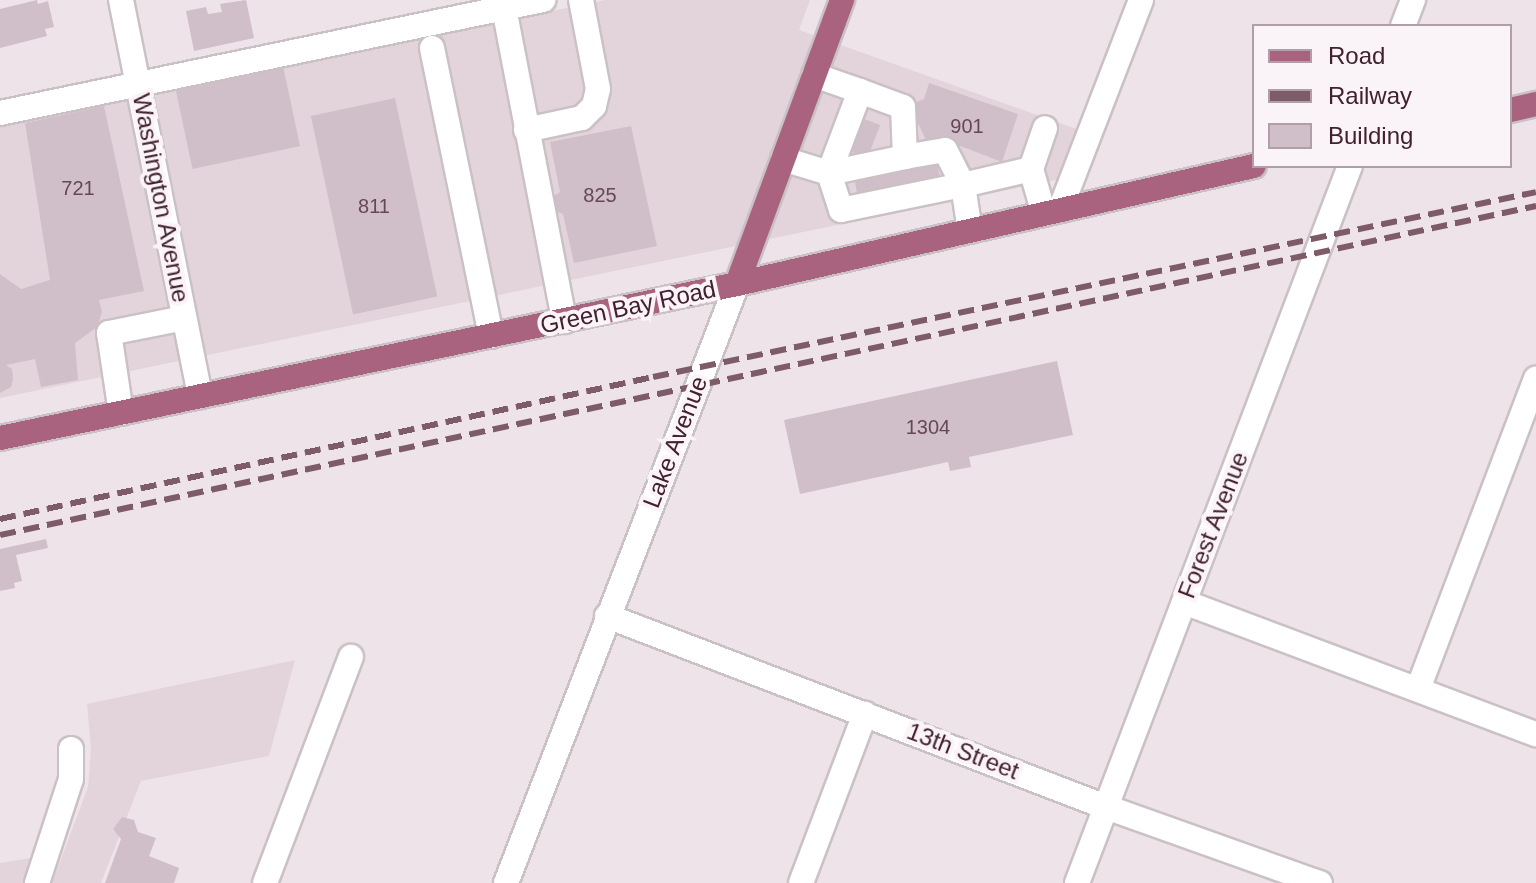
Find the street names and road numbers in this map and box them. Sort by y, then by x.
street label: Washington Avenue [126,90,196,306]
street label: Green Bay Road [538,274,718,340]
street label: Lake Avenue [637,372,713,512]
street label: Forest Avenue [1172,447,1254,603]
street label: 13th Street [903,717,1023,785]

